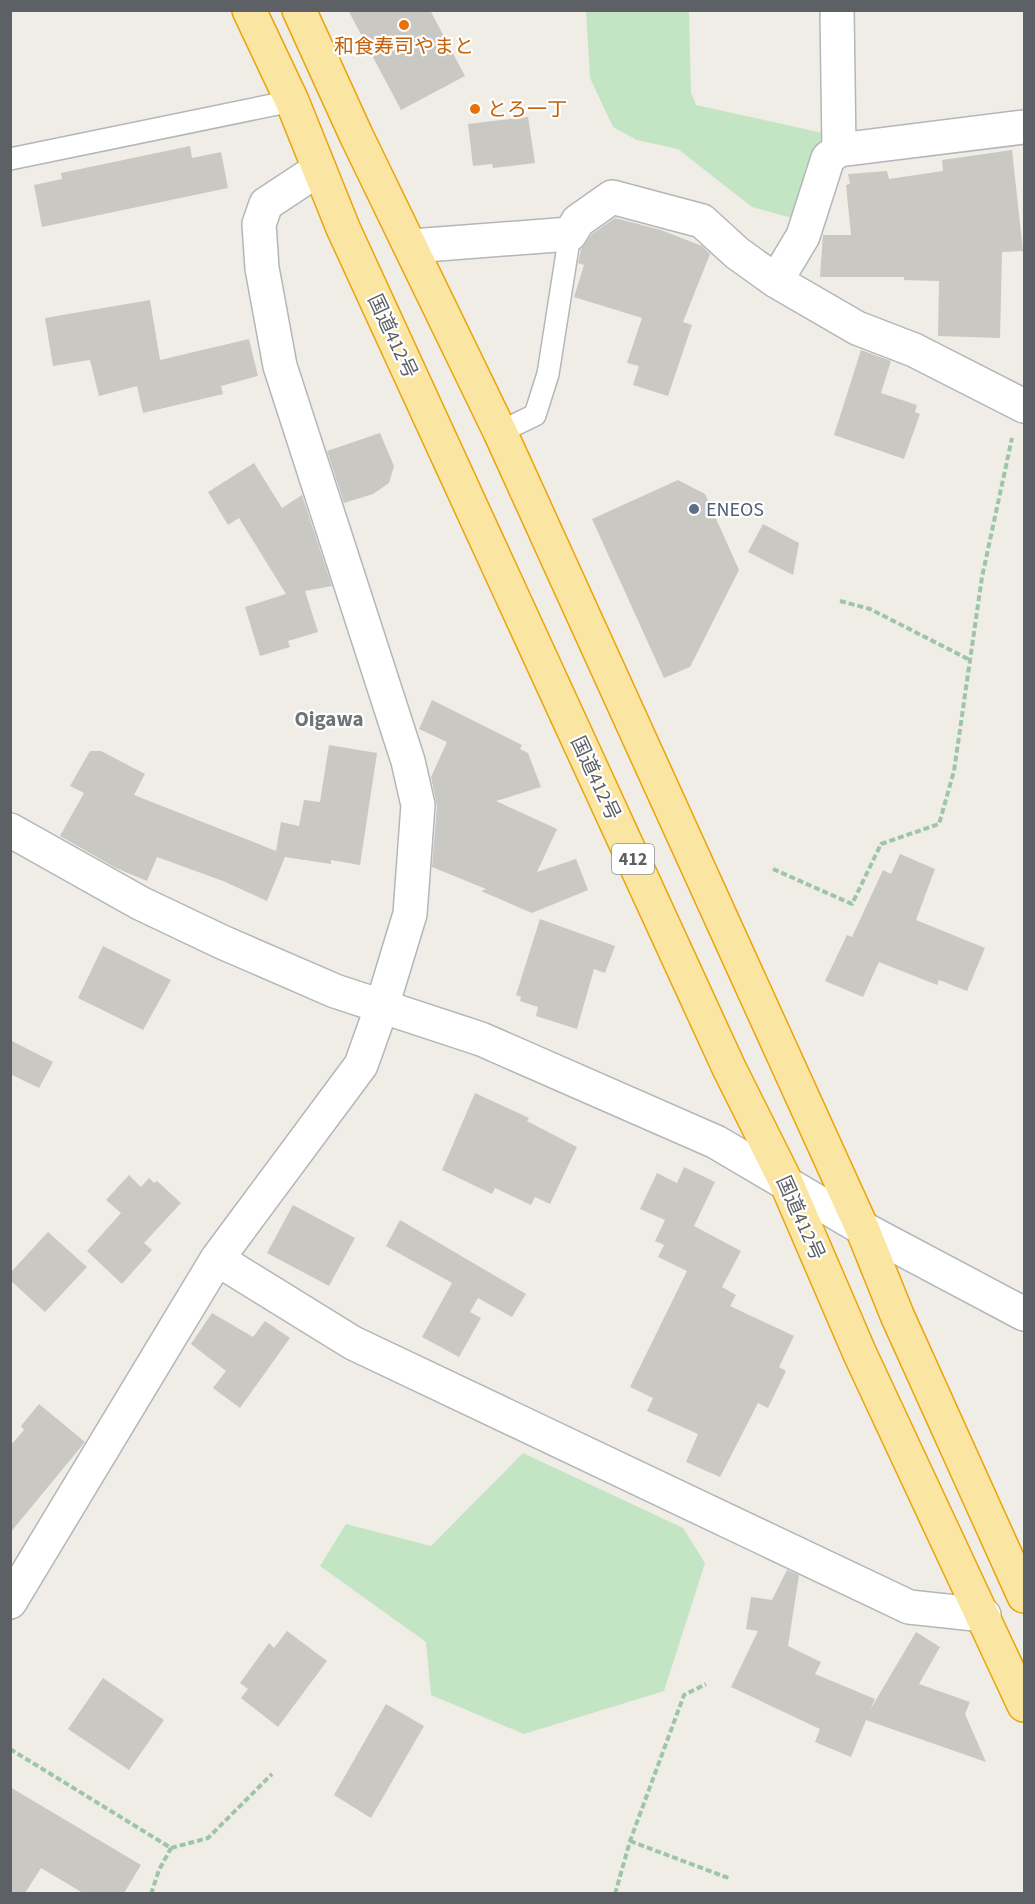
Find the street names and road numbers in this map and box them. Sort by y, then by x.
street label: 国道412号 [360,290,424,383]
street label: 国道412号 [563,732,627,825]
road number: 412 [612,844,654,874]
street label: 国道412号 [769,1172,831,1265]

